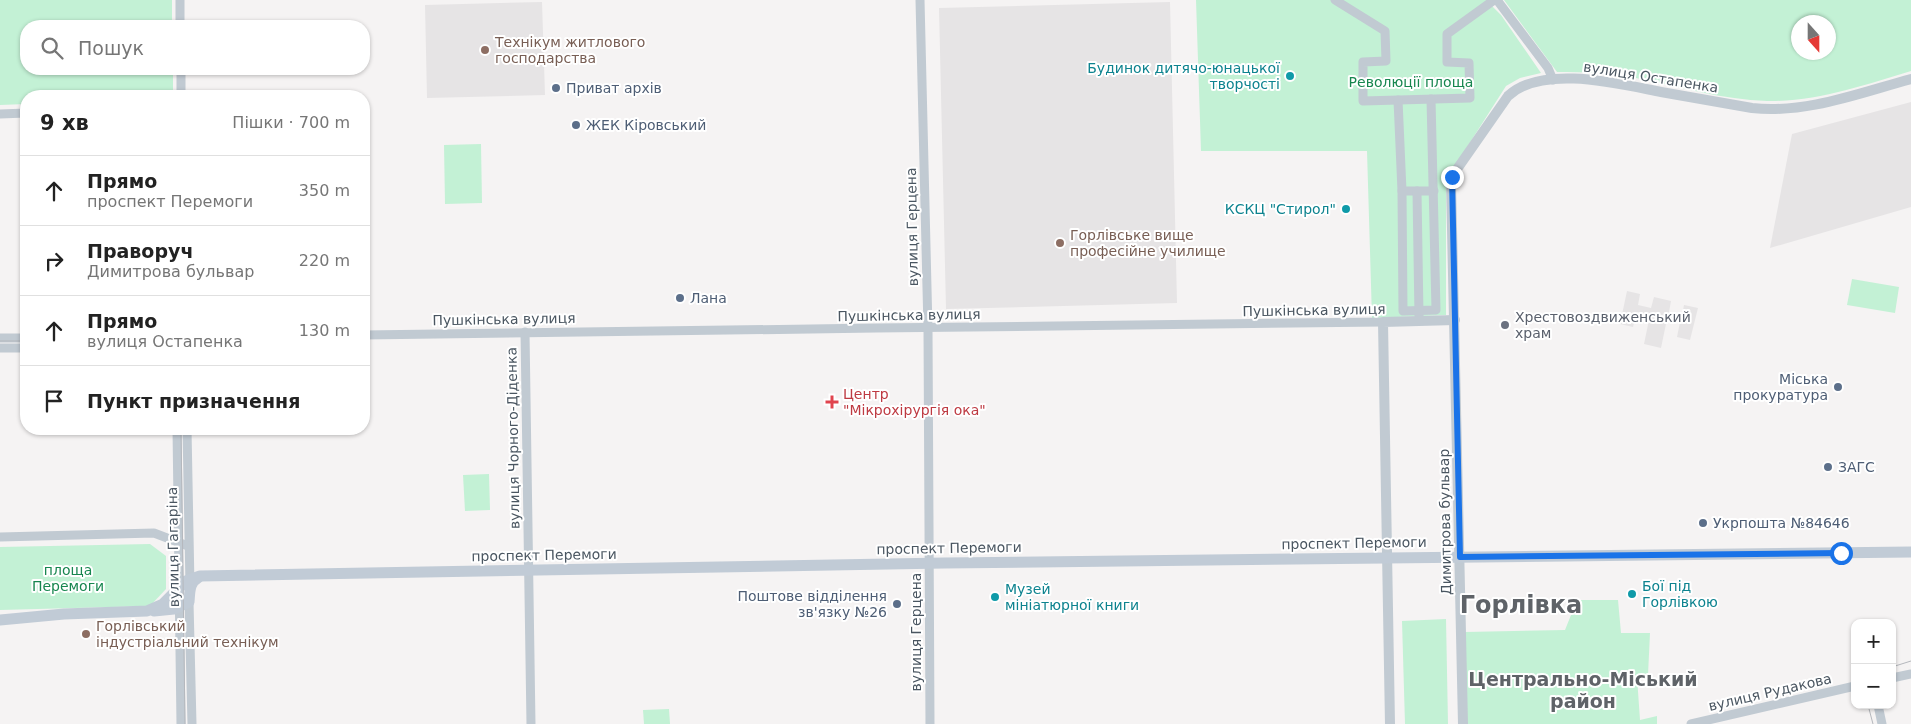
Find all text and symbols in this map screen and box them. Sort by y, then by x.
north arrow [1791,15,1836,60]
search box [20,20,370,75]
icon: search [38,34,66,62]
place label: Технікум житлового господарства [494,34,645,66]
text: Пошук [78,37,144,59]
marker: Технікум житлового господарства [479,44,491,56]
street label: вулиця Остапенка [1582,58,1720,96]
place label: Будинок дитячо-юнацької творчості [1087,60,1280,92]
marker: Будинок дитячо-юнацької творчості [1284,70,1296,82]
park label: Революції площа [1349,74,1473,90]
place label: Приват архів [566,80,662,96]
marker: Приват архів [550,82,562,94]
text: 9 хв [40,111,89,135]
text: Пішки · 700 m [232,113,350,132]
place label: ЖЕК Кіровський [586,117,706,133]
marker: ЖЕК Кіровський [570,119,582,131]
route end [1441,166,1464,189]
street label: вулиця Герцена [903,167,921,287]
text: Прямо [87,170,157,192]
icon: ahead [40,177,68,205]
text: 350 m [299,181,350,200]
text: проспект Перемоги [87,192,253,211]
place label: КСКЦ "Стирол" [1225,201,1336,217]
marker: КСКЦ "Стирол" [1340,203,1352,215]
place label: Горлівське вище професійне училище [1070,227,1226,259]
marker: Горлівське вище професійне училище [1054,237,1066,249]
text: Праворуч [87,240,193,262]
icon: right [40,247,68,275]
text: 220 m [299,251,350,270]
text: Димитрова бульвар [87,262,254,281]
place label: Лана [690,290,727,306]
marker: Лана [674,292,686,304]
street label: Пушкінська вулиця [1242,301,1386,319]
street label: Пушкінська вулиця [837,306,981,324]
place label: Хрестовоздвиженський храм [1515,309,1691,341]
text: Прямо [87,310,157,332]
street label: Пушкінська вулиця [432,310,576,328]
icon: ahead [40,317,68,345]
marker: Хрестовоздвиженський храм [1499,319,1511,331]
text: 130 m [299,321,350,340]
text: вулиця Остапенка [87,332,243,351]
street label: вулиця Чорного-Діденка [503,347,523,529]
place label: Міська прокуратура [1733,371,1828,403]
marker: Міська прокуратура [1832,381,1844,393]
place label: Центр "Мікрохірургія ока" [843,386,986,418]
icon: arrive [40,387,68,415]
text: Пункт призначення [87,390,300,412]
marker: Центр "Мікрохірургія ока" [825,395,839,409]
street label: Димитрова бульвар [1436,449,1454,595]
place label: ЗАГС [1838,459,1875,475]
marker: ЗАГС [1822,461,1834,473]
street label: вулиця Гагаріна [164,487,182,607]
place label: Укрпошта №84646 [1713,515,1850,531]
marker: Укрпошта №84646 [1697,517,1709,529]
street label: проспект Перемоги [1281,534,1427,552]
street label: проспект Перемоги [876,539,1022,557]
route start [1830,542,1853,565]
street label: проспект Перемоги [471,546,617,564]
park label: площа Перемоги [32,562,104,594]
street label: вулиця Герцена [908,573,924,691]
place label: Бої під Горлівкою [1642,578,1718,610]
place label: Музей мініатюрної книги [1005,581,1139,613]
place label: Поштове відділення зв'язку №26 [737,588,887,620]
marker: Бої під Горлівкою [1626,588,1638,600]
marker: Музей мініатюрної книги [989,591,1001,603]
district label: Горлівка [1460,591,1582,619]
marker: Поштове відділення зв'язку №26 [891,598,903,610]
place label: Горлівський індустріальний технікум [96,618,279,650]
map controls [1851,619,1896,709]
button: + [1851,619,1896,664]
marker: Горлівський індустріальний технікум [80,628,92,640]
button: − [1851,664,1896,709]
district label: Центрально-Міський район [1468,668,1698,712]
street label: вулиця Рудакова [1707,670,1833,714]

